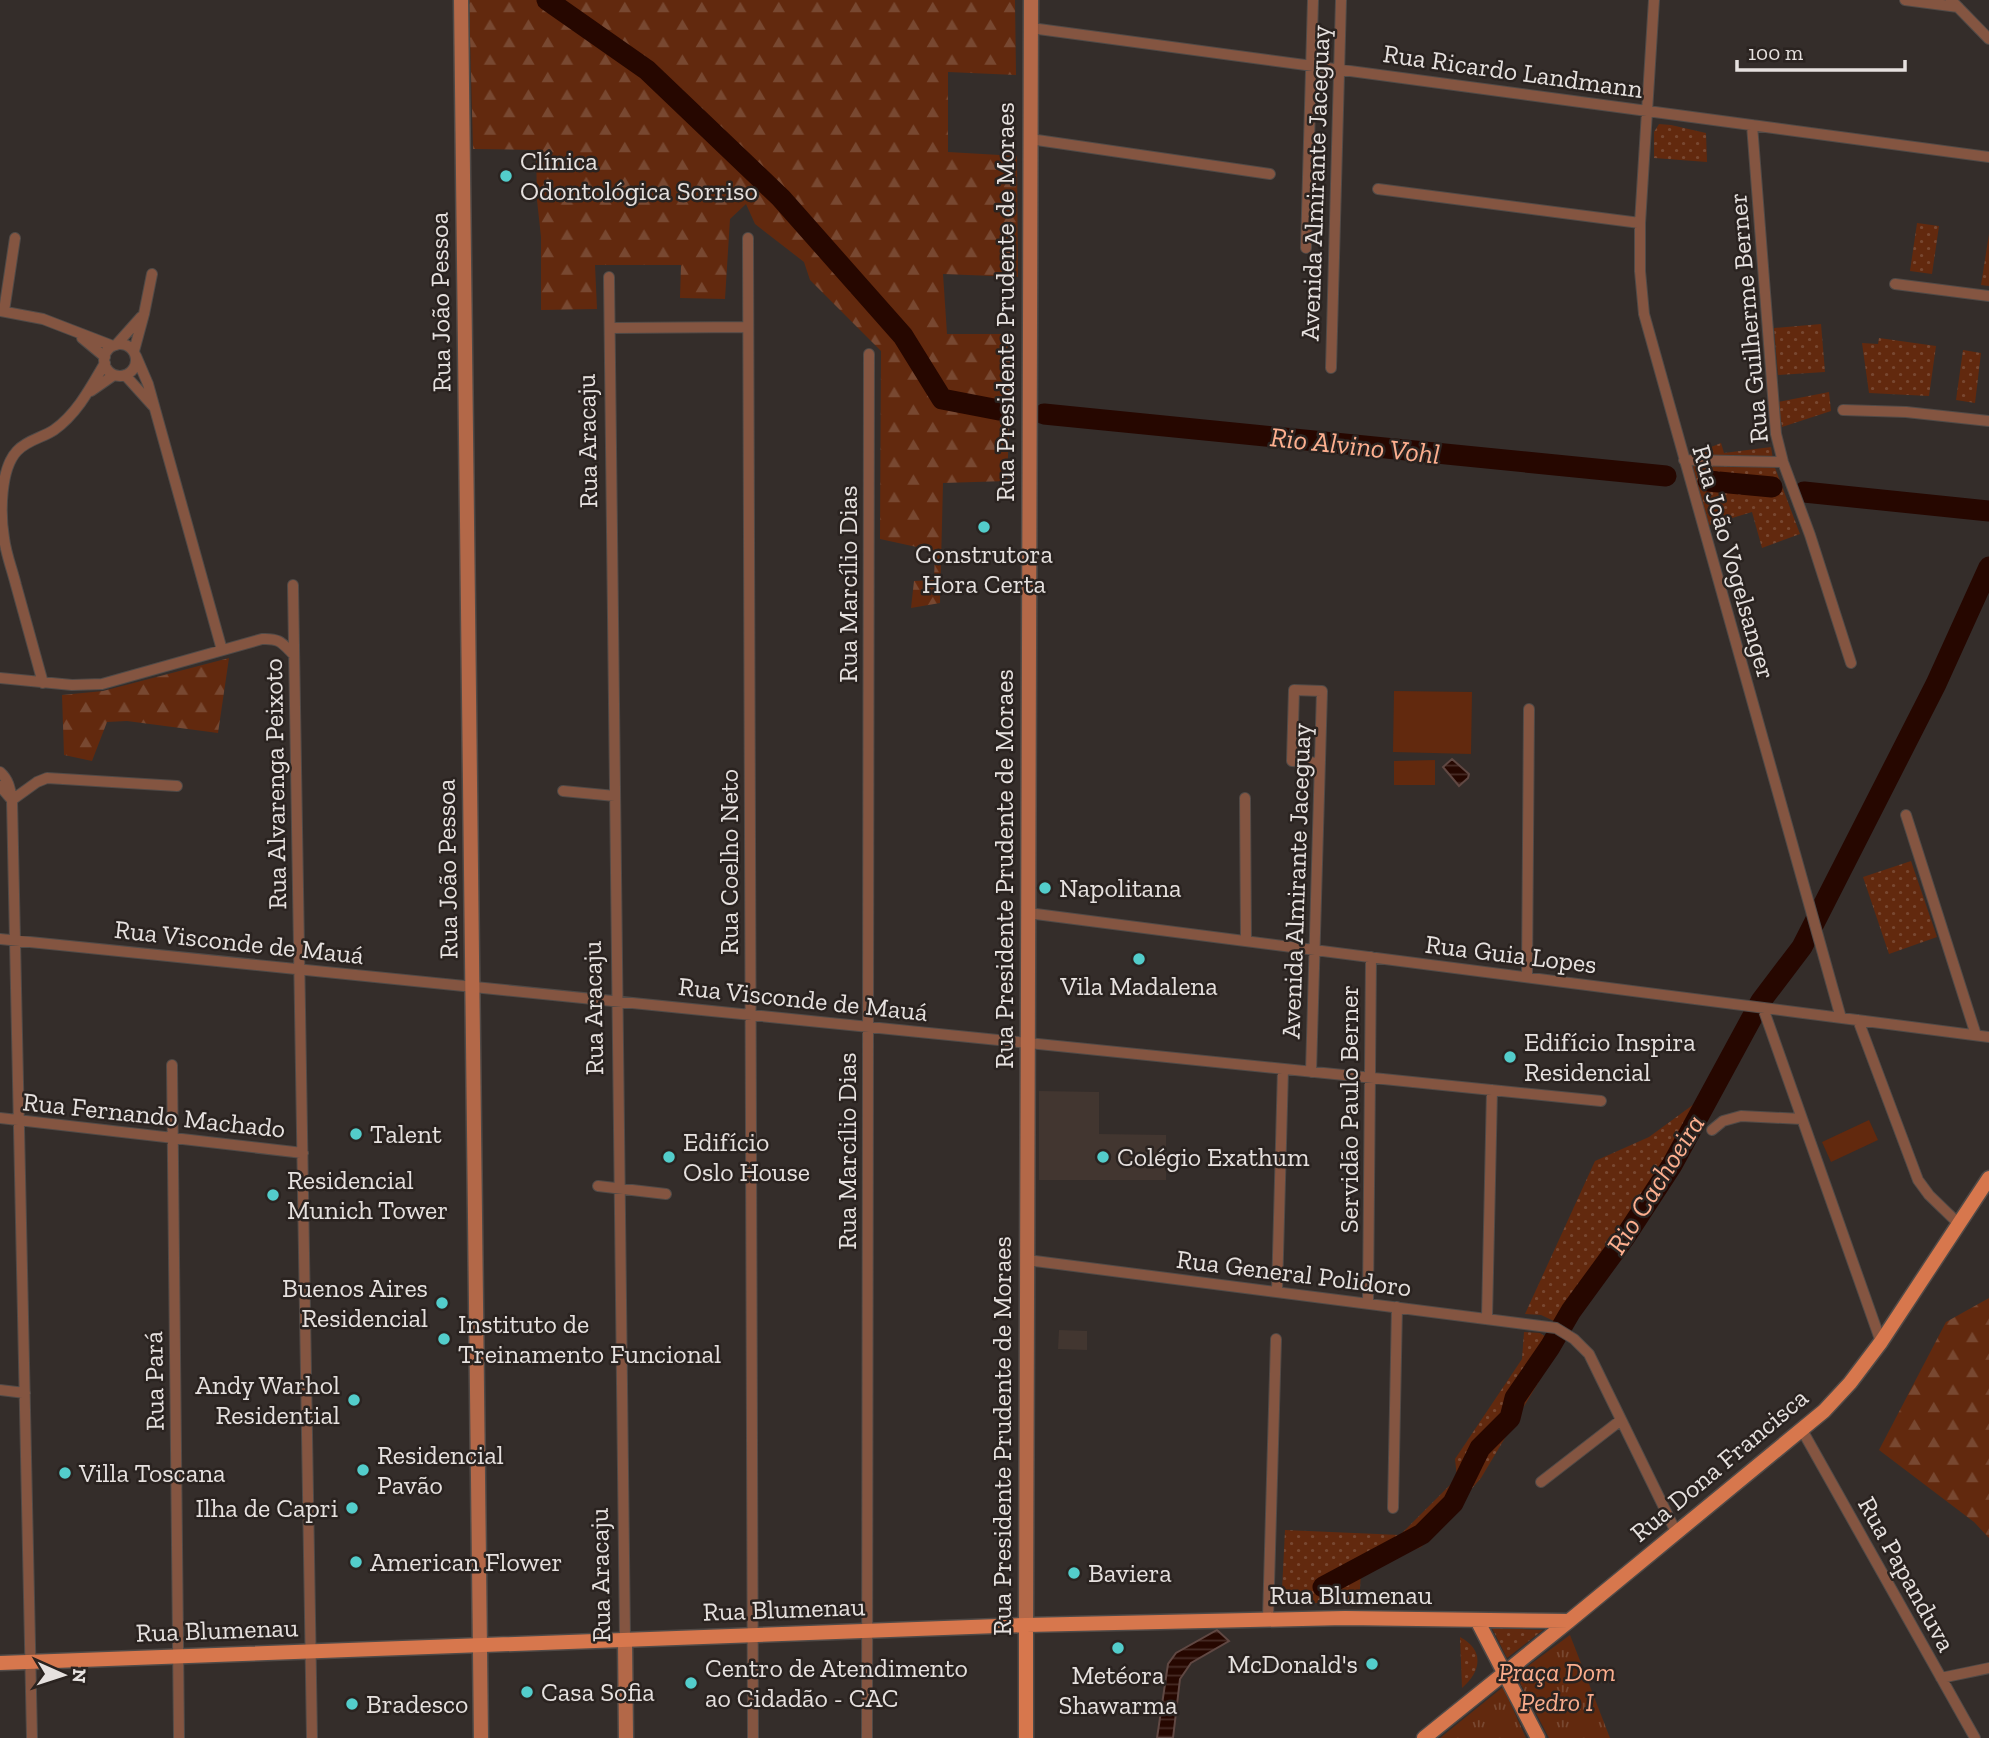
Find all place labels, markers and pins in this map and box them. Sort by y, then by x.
place label: Clínica Odontológica Sorriso [520,145,758,207]
marker: Clínica Odontológica Sorriso [498,168,514,184]
marker: Construtora Hora Certa [976,519,992,535]
place label: Construtora Hora Certa [915,538,1053,600]
place label: Napolitana [1059,872,1182,904]
marker: Napolitana [1037,880,1053,896]
marker: Vila Madalena [1131,951,1147,967]
place label: Vila Madalena [1059,970,1218,1002]
place label: Edifício Inspira Residencial [1524,1026,1696,1088]
marker: Edifício Inspira Residencial [1502,1049,1518,1065]
place label: Talent [370,1118,442,1150]
marker: Talent [348,1126,364,1142]
place label: Edifício Oslo House [683,1126,810,1188]
place label: Colégio Exathum [1117,1141,1310,1173]
marker: Edifício Oslo House [661,1149,677,1165]
marker: Colégio Exathum [1095,1149,1111,1165]
place label: Residencial Munich Tower [287,1164,448,1226]
marker: Residencial Munich Tower [265,1187,281,1203]
place label: Buenos Aires Residencial [282,1272,428,1334]
marker: Buenos Aires Residencial [434,1295,450,1311]
place label: Instituto de Treinamento Funcional [458,1308,721,1370]
marker: Instituto de Treinamento Funcional [436,1331,452,1347]
place label: Andy Warhol Residential [195,1369,340,1431]
marker: Andy Warhol Residential [346,1392,362,1408]
place label: Residencial Pavão [377,1439,504,1501]
place label: Villa Toscana [78,1457,226,1489]
marker: Residencial Pavão [355,1462,371,1478]
marker: Villa Toscana [57,1465,73,1481]
place label: Ilha de Capri [195,1492,338,1524]
marker: Ilha de Capri [344,1500,360,1516]
place label: American Flower [370,1546,562,1578]
marker: American Flower [348,1554,364,1570]
place label: Baviera [1088,1557,1172,1589]
marker: Baviera [1066,1565,1082,1581]
marker: Metéora Shawarma [1110,1640,1126,1656]
place label: McDonald's [1228,1648,1358,1680]
place label: Centro de Atendimento ao Cidadão - CAC [705,1652,968,1714]
marker: McDonald's [1364,1656,1380,1672]
place label: Metéora Shawarma [1059,1659,1178,1721]
marker: Centro de Atendimento ao Cidadão - CAC [683,1675,699,1691]
place label: Casa Sofia [541,1676,655,1708]
marker: Casa Sofia [519,1684,535,1700]
place label: Bradesco [366,1688,468,1720]
marker: Bradesco [344,1696,360,1712]

